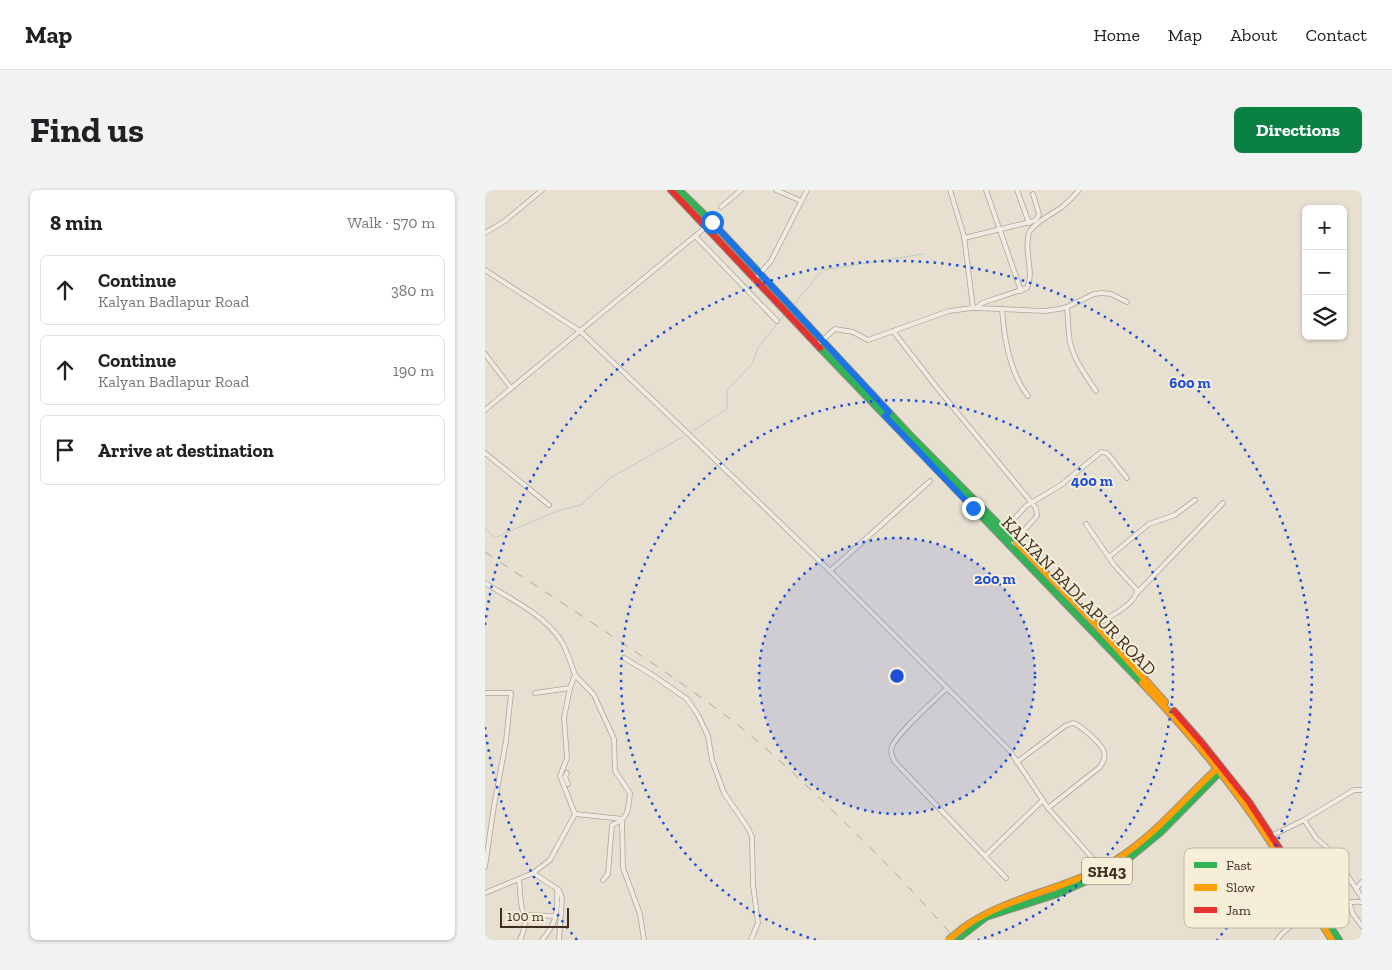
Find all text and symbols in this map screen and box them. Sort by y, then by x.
text: Map [25,20,72,49]
text: Home [1093,24,1140,46]
text: Map [1168,24,1202,46]
text: About [1230,24,1277,46]
text: Contact [1305,24,1367,46]
button: Directions [1234,107,1362,153]
text: Find us [30,109,144,151]
map controls [1302,205,1347,340]
button: + [1302,205,1347,250]
text: 8 min [50,210,102,235]
route start [701,211,724,234]
text: Walk · 570 m [347,213,435,232]
button: − [1302,250,1347,295]
text: Continue [98,269,176,292]
icon: ahead [51,276,79,304]
text: 380 m [391,281,434,300]
text: Kalyan Badlapur Road [98,292,249,311]
button: layers [1302,295,1347,340]
text: Continue [98,349,176,372]
icon: ahead [51,356,79,384]
text: 190 m [393,361,434,380]
text: Kalyan Badlapur Road [98,372,249,391]
text: 600 m [1169,374,1211,392]
icon: arrive [51,436,79,464]
text: Arrive at destination [98,439,274,462]
text: 400 m [1071,472,1113,490]
route end [962,497,985,520]
street label: KALYAN BADLAPUR ROAD [997,512,1161,680]
text: 200 m [974,570,1016,588]
centre of rings [888,667,906,685]
legend [1184,848,1349,928]
text: Fast [1226,857,1253,874]
road number: SH43 [1082,858,1132,884]
text: Slow [1226,879,1255,896]
text: Jam [1226,902,1251,919]
scale bar [500,905,569,928]
text: 100 m [507,908,544,925]

